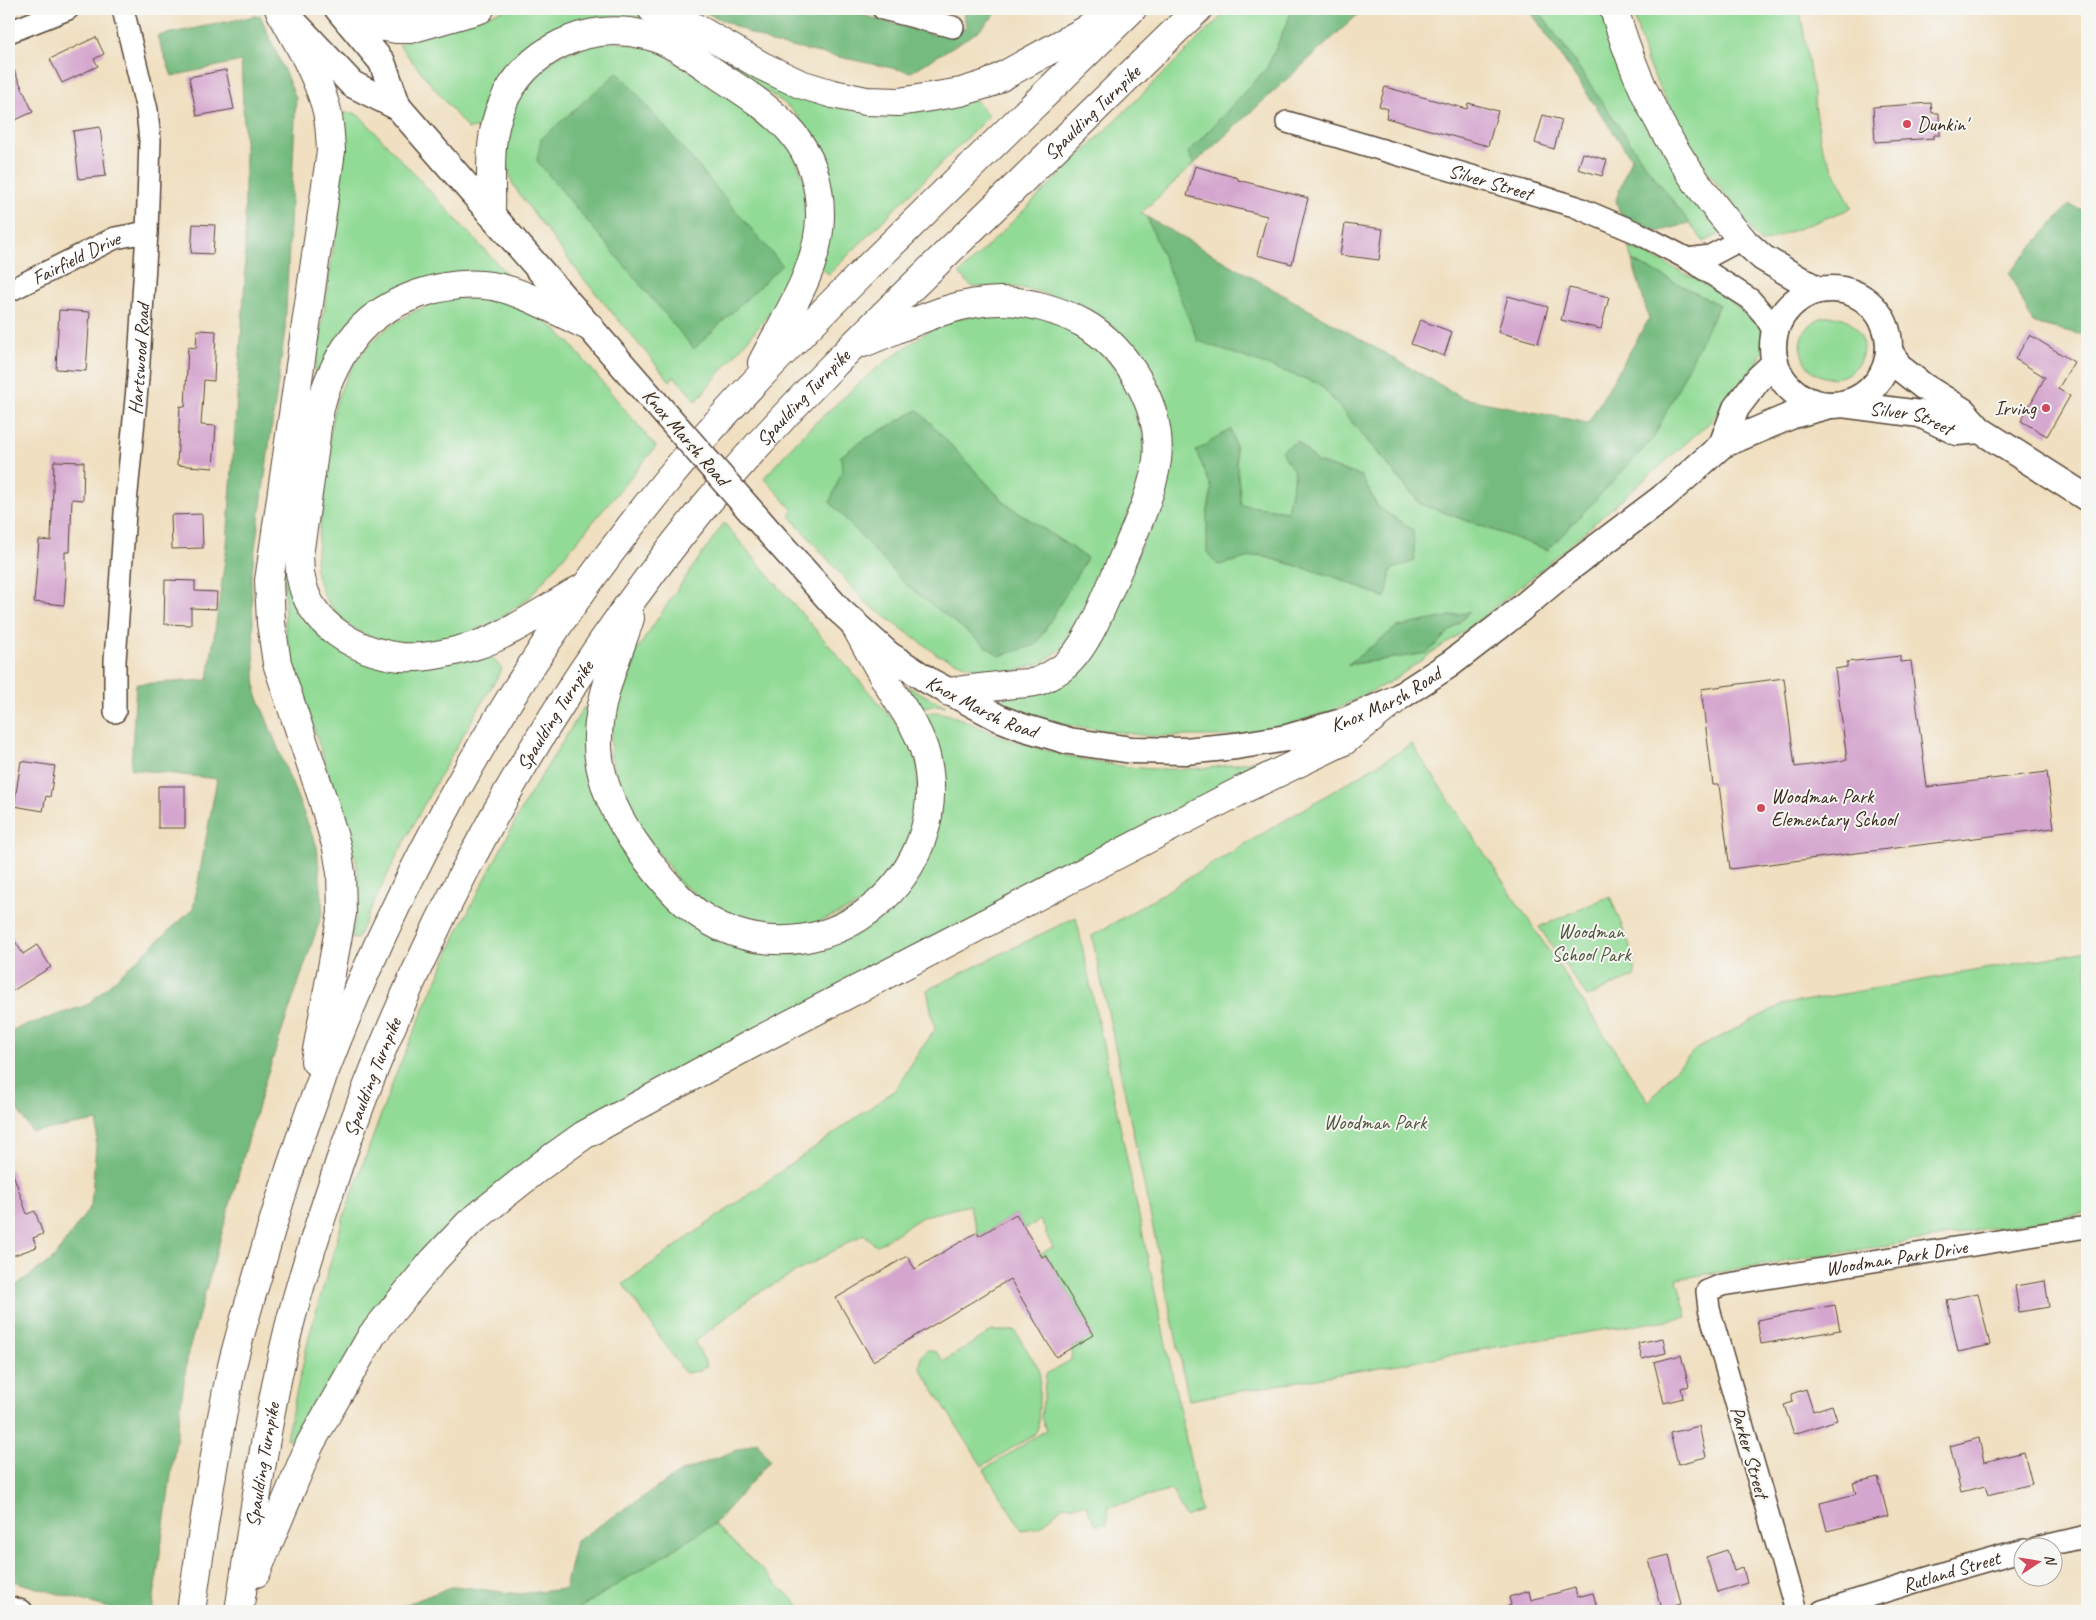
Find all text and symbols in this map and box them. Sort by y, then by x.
street label: Spaulding Turnpike [1038,59,1147,166]
place label: Dunkin' [1917,112,1971,137]
marker: Dunkin' [1901,118,1913,130]
street label: Silver Street [1446,158,1538,207]
street label: Fairfield Drive [28,225,123,291]
street label: Hartswood Road [123,300,156,416]
street label: Spaulding Turnpike [751,343,856,452]
street label: Knox Marsh Road [637,384,737,493]
street label: Silver Street [1868,396,1960,443]
place label: Irving [1995,396,2037,421]
marker: Irving [2040,402,2052,414]
street label: Spaulding Turnpike [511,654,600,775]
street label: Knox Marsh Road [1328,659,1449,738]
street label: Knox Marsh Road [922,670,1043,745]
place label: Woodman Park Elementary School [1771,784,1899,832]
marker: Woodman Park Elementary School [1755,802,1767,814]
park label: Woodman School Park [1551,919,1632,967]
street label: Spaulding Turnpike [338,1013,408,1140]
park label: Woodman Park [1324,1110,1428,1135]
street label: Woodman Park Drive [1824,1234,1970,1281]
street label: Spaulding Turnpike [240,1399,286,1529]
street label: Parker Street [1725,1404,1775,1504]
north arrow [2014,1538,2064,1588]
street label: Rutland Street [1899,1545,2005,1598]
text: N [2041,1553,2060,1568]

